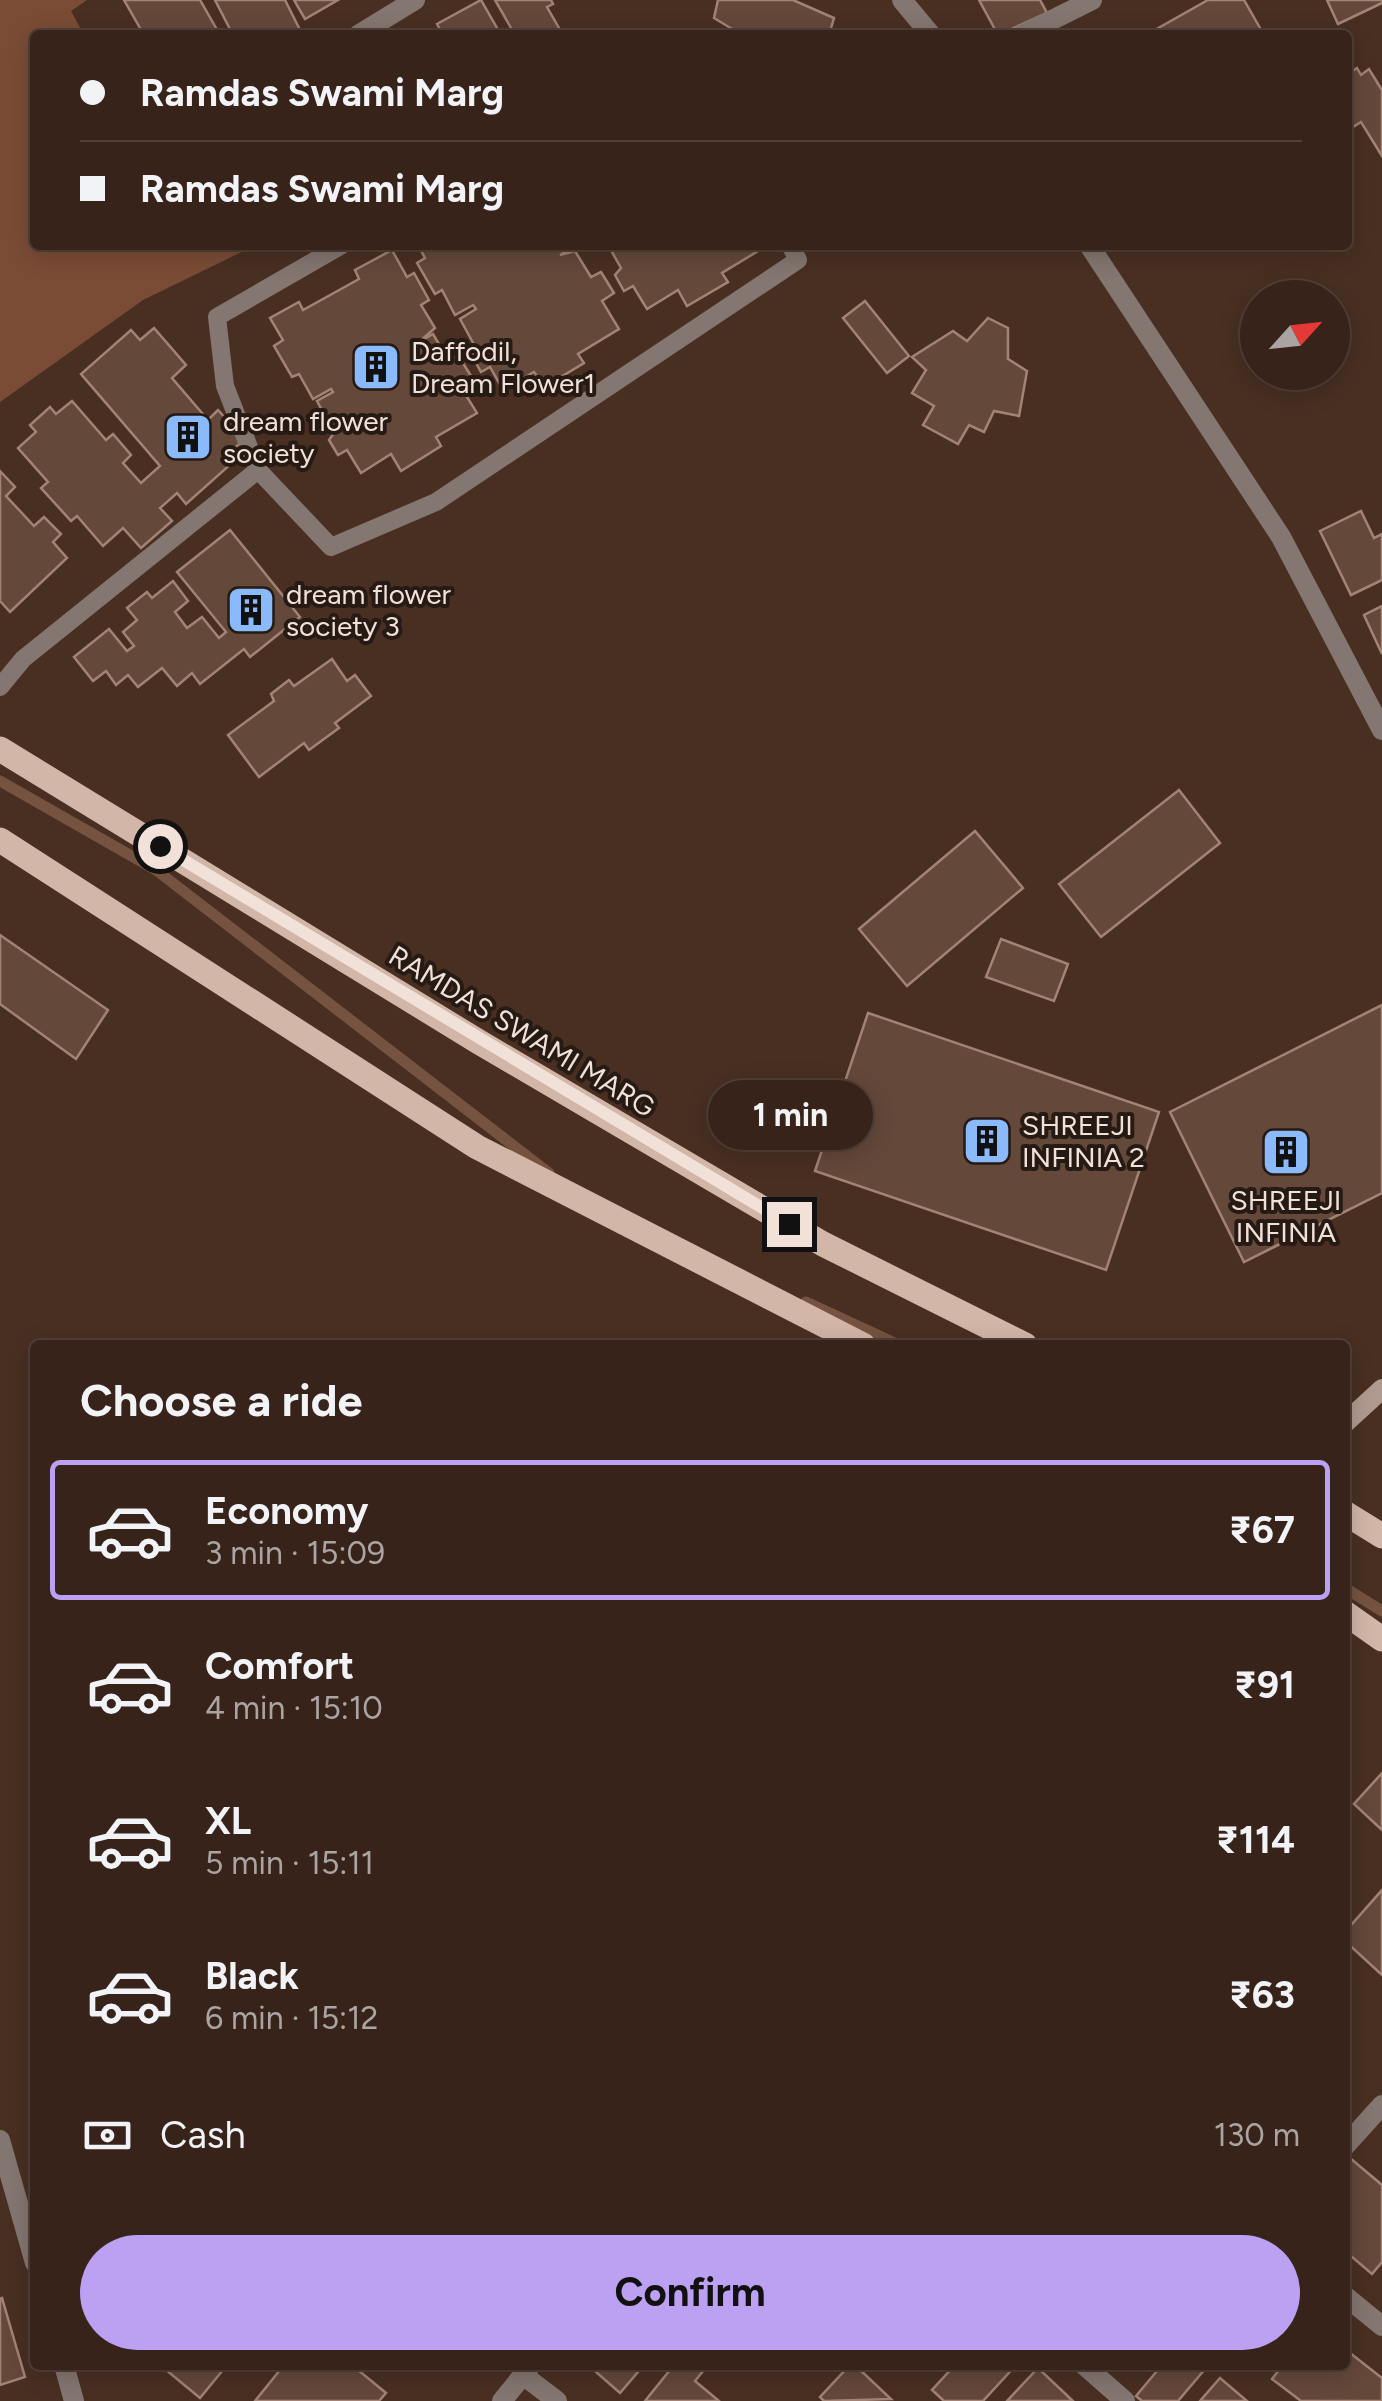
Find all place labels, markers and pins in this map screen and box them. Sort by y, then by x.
place label: Daffodil, Dream Flower1 [411,334,595,400]
building icon: Daffodil, Dream Flower1 [350,341,402,393]
place label: dream flower society [223,404,388,470]
building icon: dream flower society [162,411,214,463]
place label: dream flower society 3 [286,577,451,643]
building icon: dream flower society 3 [225,584,277,636]
place label: SHREEJI INFINIA 2 [1022,1108,1145,1174]
building icon: SHREEJI INFINIA 2 [961,1115,1013,1167]
building icon: SHREEJI INFINIA [1260,1126,1312,1178]
place label: SHREEJI INFINIA [1231,1183,1341,1249]

